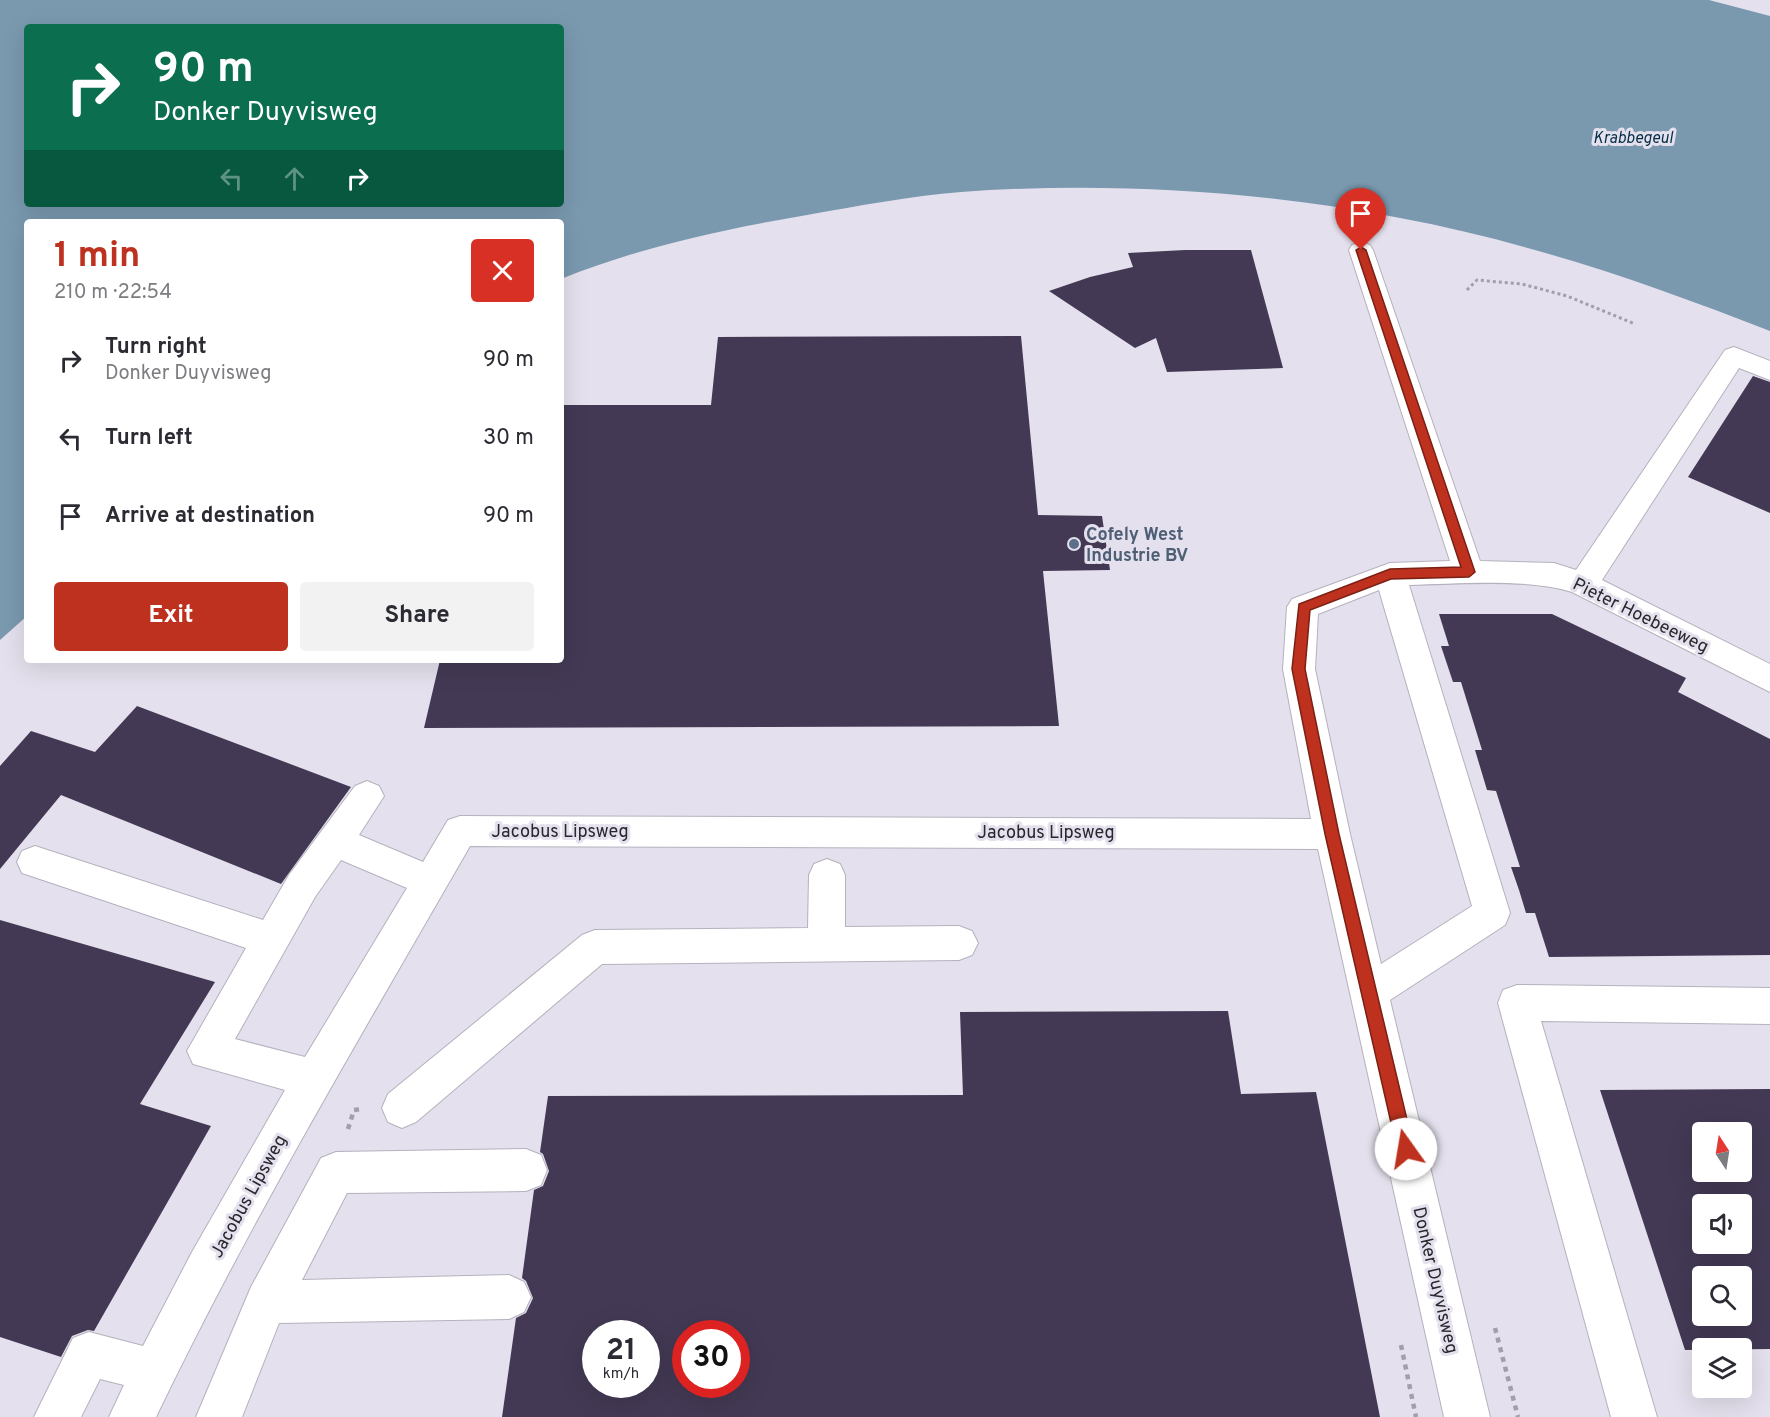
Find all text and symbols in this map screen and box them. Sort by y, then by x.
text: 90 m [153,44,254,97]
icon: right [54,48,132,126]
text: Donker Duyvisweg [153,96,378,130]
water label: Krabbegeul [1593,129,1674,149]
icon: left [215,162,248,195]
icon: ahead [278,162,311,195]
icon: right [341,162,374,195]
pin [1335,188,1386,250]
icon: arrive [1344,197,1377,230]
text: 1 min [54,234,140,280]
button: close [471,239,534,302]
text: 210 m · 22:54 [54,280,172,306]
text: Turn right [105,334,207,361]
icon: right [54,344,87,377]
text: 90 m [483,347,534,374]
text: Donker Duyvisweg [105,361,271,387]
icon: left [54,422,87,455]
text: Turn left [105,425,193,452]
text: 30 m [483,425,534,452]
icon: arrive [54,500,87,533]
text: Arrive at destination [105,503,315,530]
text: 90 m [483,503,534,530]
place label: Cofely West Industrie BV [1086,524,1188,568]
marker: Cofely West Industrie BV [1067,537,1081,551]
street label: Pieter Hoebeeweg [1569,573,1712,659]
button: Exit [54,582,288,651]
button: Share [300,582,534,651]
street label: Jacobus Lipsweg [491,821,629,844]
street label: Jacobus Lipsweg [977,822,1115,845]
position arrow [1374,1117,1438,1181]
north arrow [1692,1122,1752,1182]
map controls [1692,1122,1752,1398]
street label: Jacobus Lipsweg [206,1131,293,1262]
button: sound [1692,1194,1752,1254]
street label: Donker Duyvisweg [1406,1205,1463,1356]
button: search [1692,1266,1752,1326]
speed limit sign: 30 [672,1320,750,1398]
text: 21 [606,1333,636,1370]
button: layers [1692,1338,1752,1398]
text: km/h [603,1365,639,1384]

